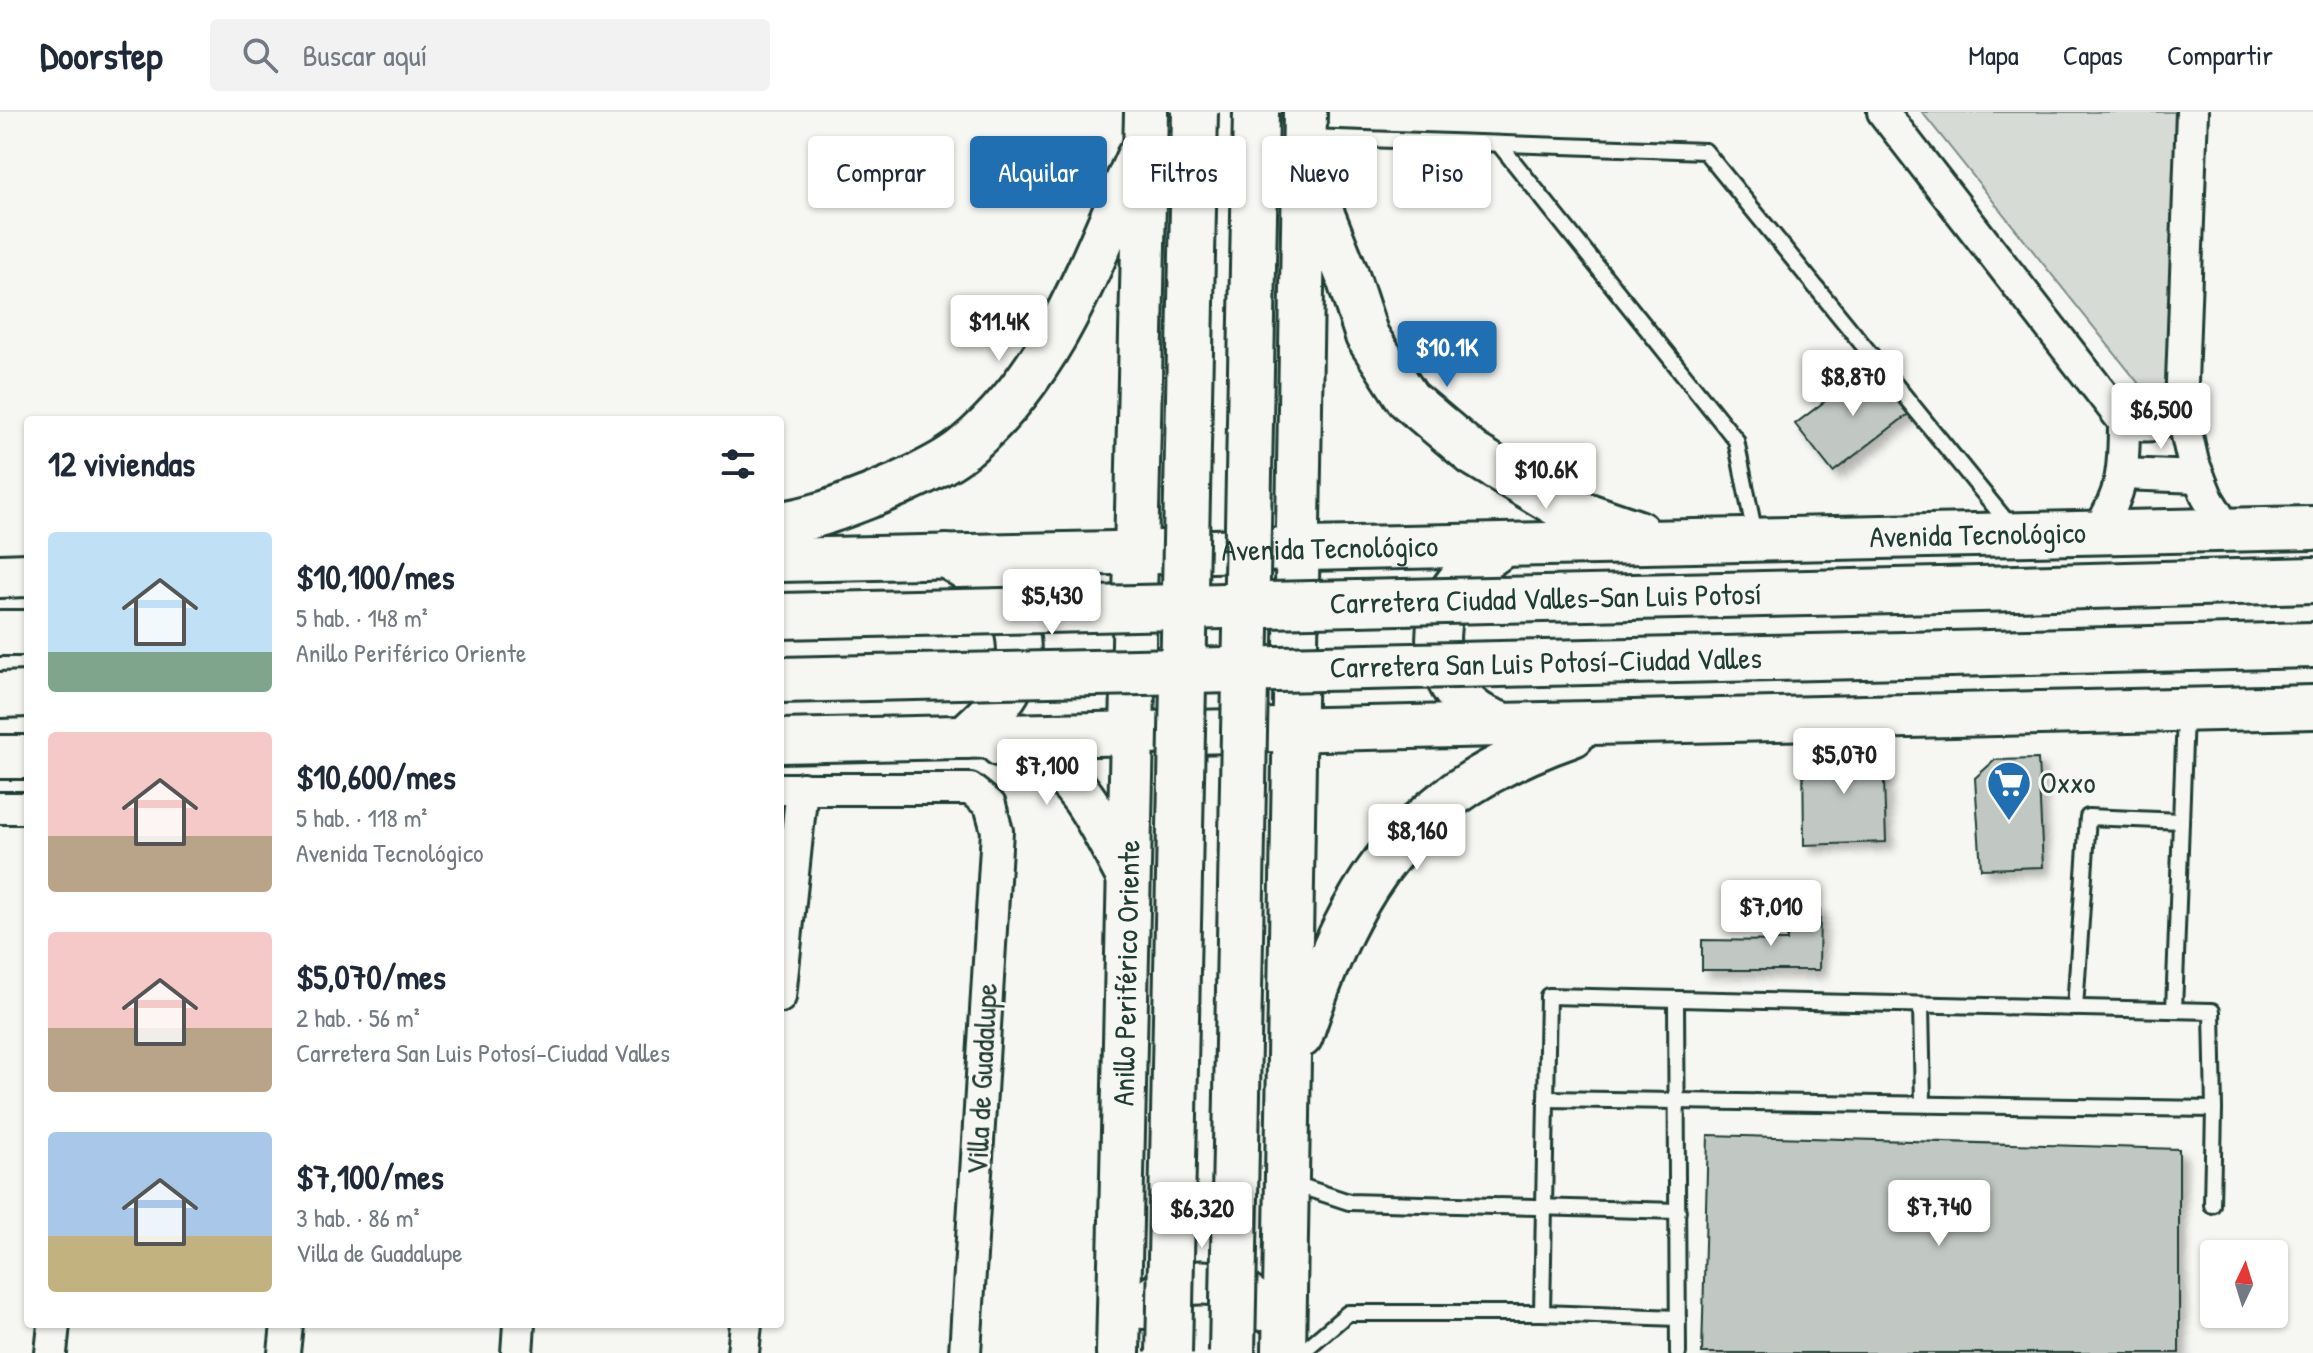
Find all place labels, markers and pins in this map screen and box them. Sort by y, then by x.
pin: $11.4K [934,295,1064,363]
pin: $10.1K [1382,321,1512,389]
pin: $8,870 [1788,350,1918,418]
pin: $6,500 [2096,383,2226,451]
pin: $10.6K [1481,443,1611,511]
pin: $5,430 [987,569,1117,637]
pin: $5,070 [1779,728,1909,796]
pin: $7,100 [982,739,1112,807]
supermarket icon: Oxxo [1985,759,2033,822]
place label: Oxxo [2040,762,2096,802]
pin: $8,160 [1352,804,1482,872]
pin: $7,010 [1706,880,1836,948]
pin: $7,740 [1874,1180,2004,1248]
pin: $6,320 [1137,1182,1267,1250]

